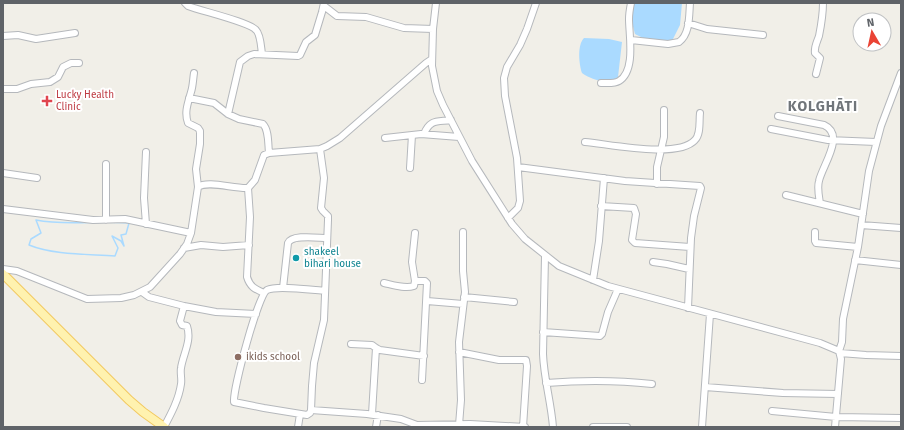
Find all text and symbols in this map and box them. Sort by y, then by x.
north arrow [852,12,892,52]
text: N [866,16,875,30]
place label: Lucky Health Clinic [56,89,114,113]
marker: Lucky Health Clinic [41,95,53,107]
district label: KOLGHĀTI [788,98,858,115]
place label: shakeel bihari house [304,246,361,270]
marker: shakeel bihari house [291,253,301,263]
place label: ikids school [246,351,300,363]
marker: ikids school [233,352,243,362]

